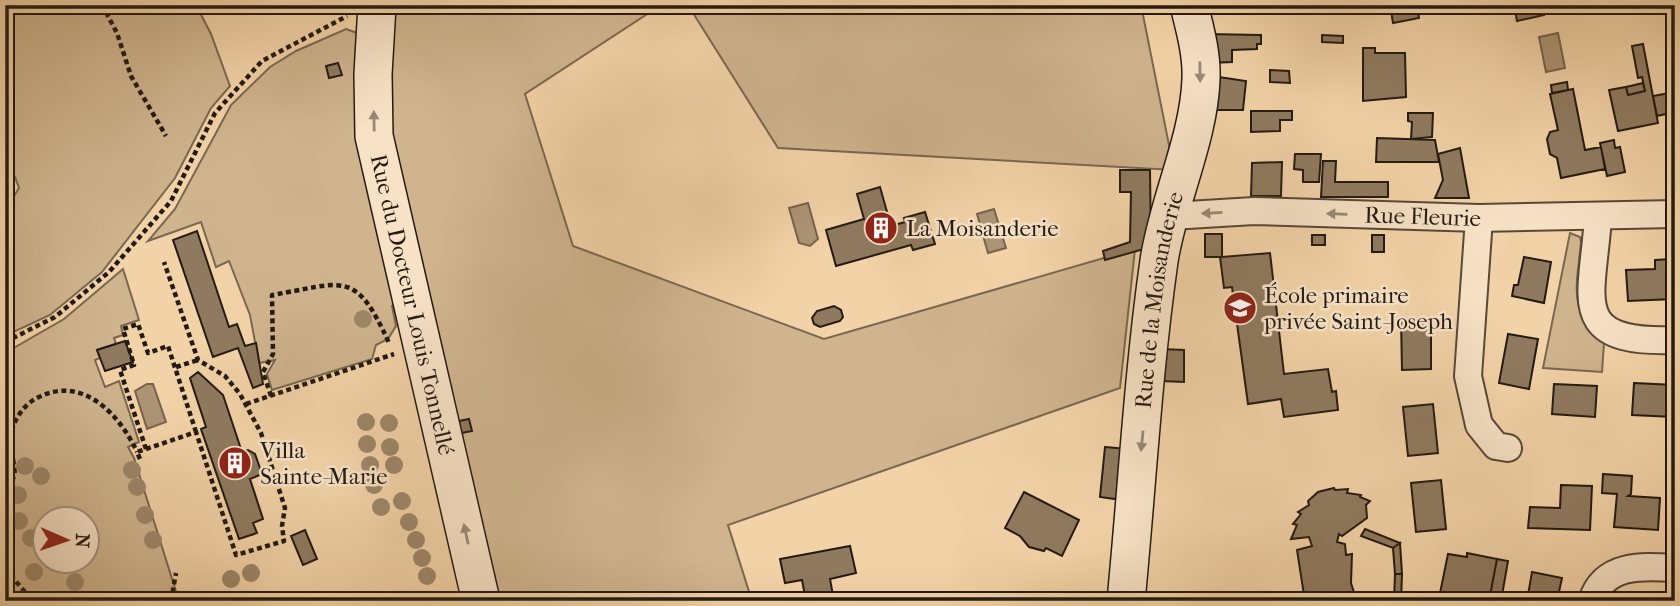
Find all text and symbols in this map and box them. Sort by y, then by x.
one-way arrow [1194,62,1206,84]
one-way arrow [368,110,380,132]
street label: Rue du Docteur Louis Tonnellé [365,151,460,458]
street label: Rue de la Moisanderie [1129,188,1189,410]
street label: Rue Fleurie [1364,201,1481,232]
one-way arrow [1201,208,1223,219]
one-way arrow [1326,208,1348,219]
building icon: La Moisanderie [862,209,900,247]
place label: La Moisanderie [906,215,1059,242]
place label: École primaire privée Saint-Joseph [1263,282,1453,335]
school or university icon: École primaire privée Saint-Joseph [1221,289,1259,327]
one-way arrow [1136,430,1147,452]
place label: Villa Sainte-Marie [259,437,388,490]
building icon: Villa Sainte-Marie [216,444,254,482]
north arrow [32,504,102,574]
one-way arrow [461,523,472,545]
text: N [71,533,93,549]

